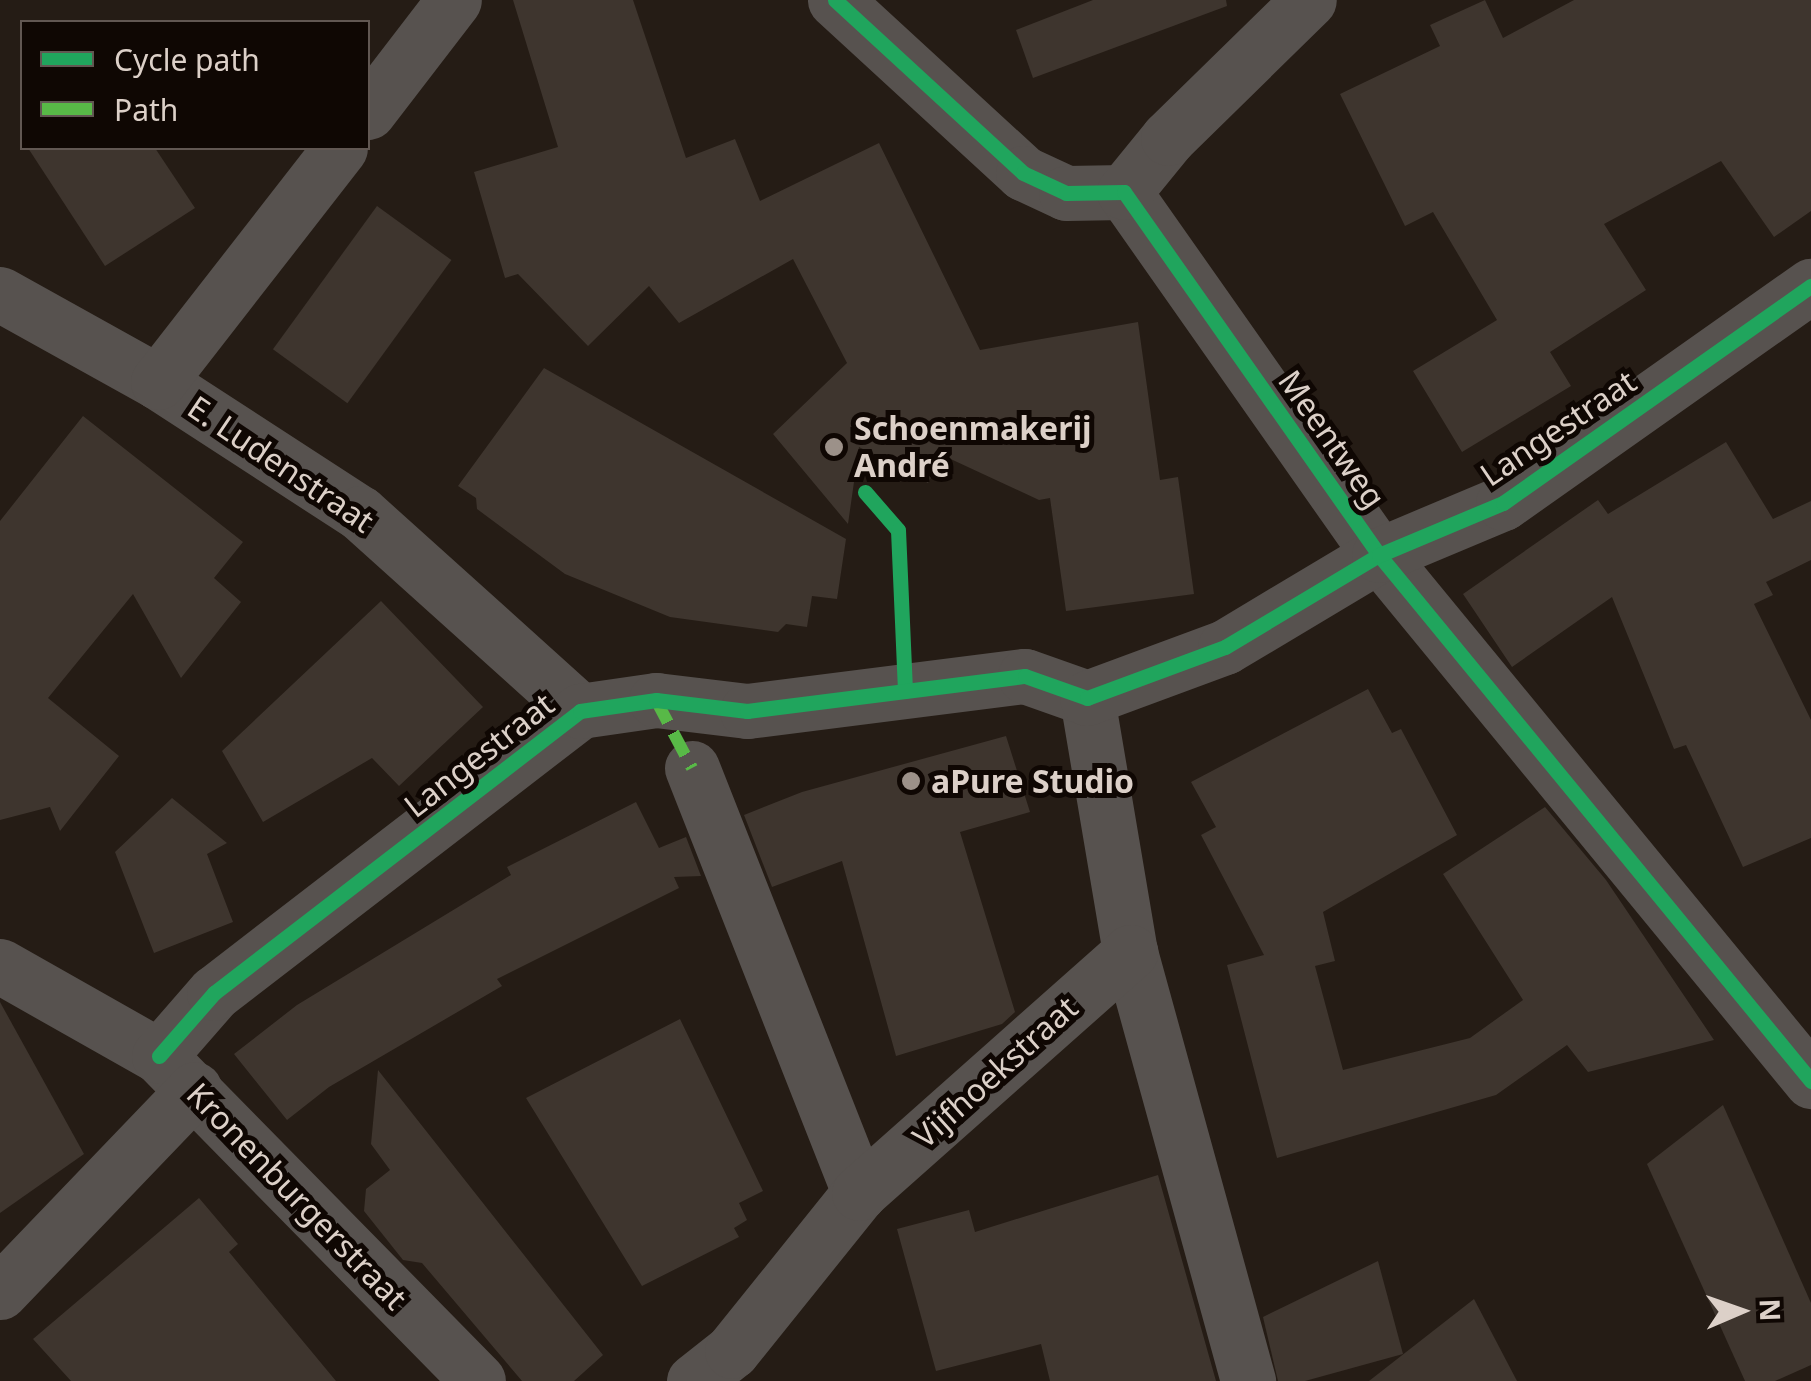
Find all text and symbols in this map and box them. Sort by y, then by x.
legend [20,20,370,150]
text: Cycle path [114,39,260,80]
text: Path [114,89,178,130]
street label: Langestraat [1473,362,1643,494]
street label: Meentweg [1271,363,1393,515]
street label: E. Ludenstraat [181,388,381,540]
place label: Schoenmakerij André [854,410,1092,485]
marker: Schoenmakerij André [823,436,845,458]
street label: Langestraat [397,685,561,825]
place label: aPure Studio [931,762,1134,800]
marker: aPure Studio [900,770,922,792]
street label: Vijfhoekstraat [905,988,1085,1156]
street label: Kronenburgerstraat [179,1075,415,1317]
north arrow [1691,1261,1791,1361]
text: N [1752,1298,1790,1322]

